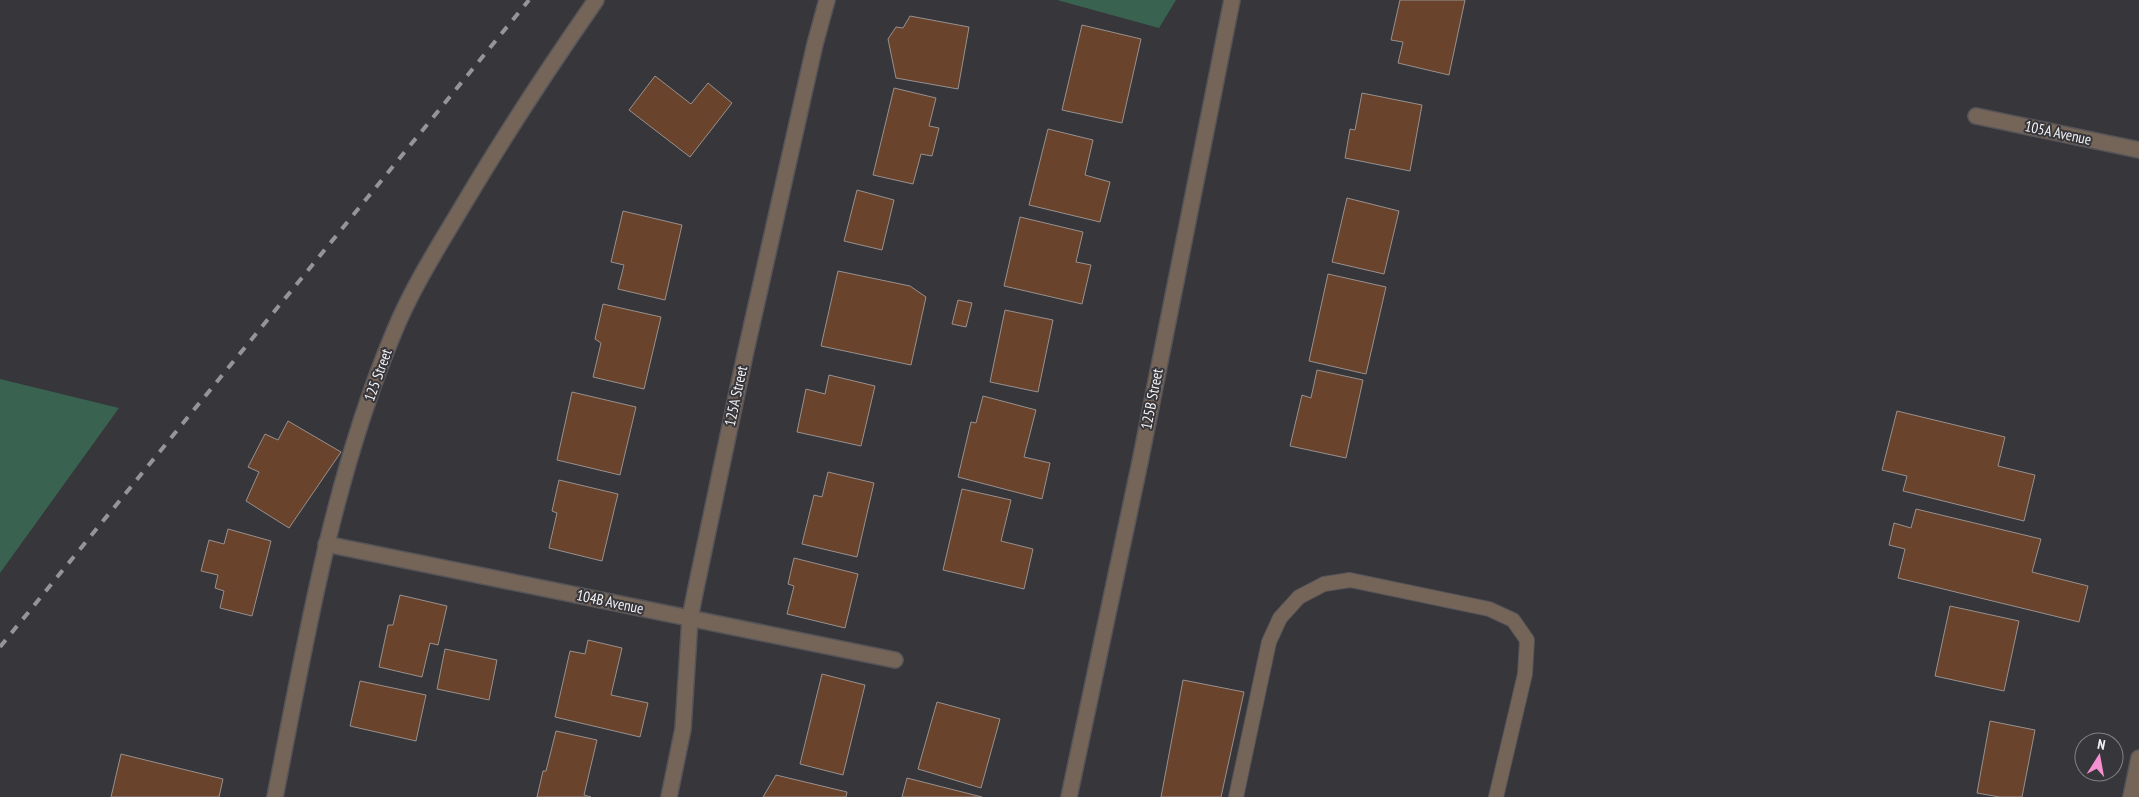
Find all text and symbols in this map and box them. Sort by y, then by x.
street label: 105A Avenue [2023,116,2093,149]
street label: 125 Street [359,346,396,404]
street label: 125A Street [720,364,751,428]
street label: 125B Street [1136,367,1167,431]
street label: 104B Avenue [575,585,645,618]
north arrow [2074,732,2124,782]
text: N [2096,735,2107,754]

